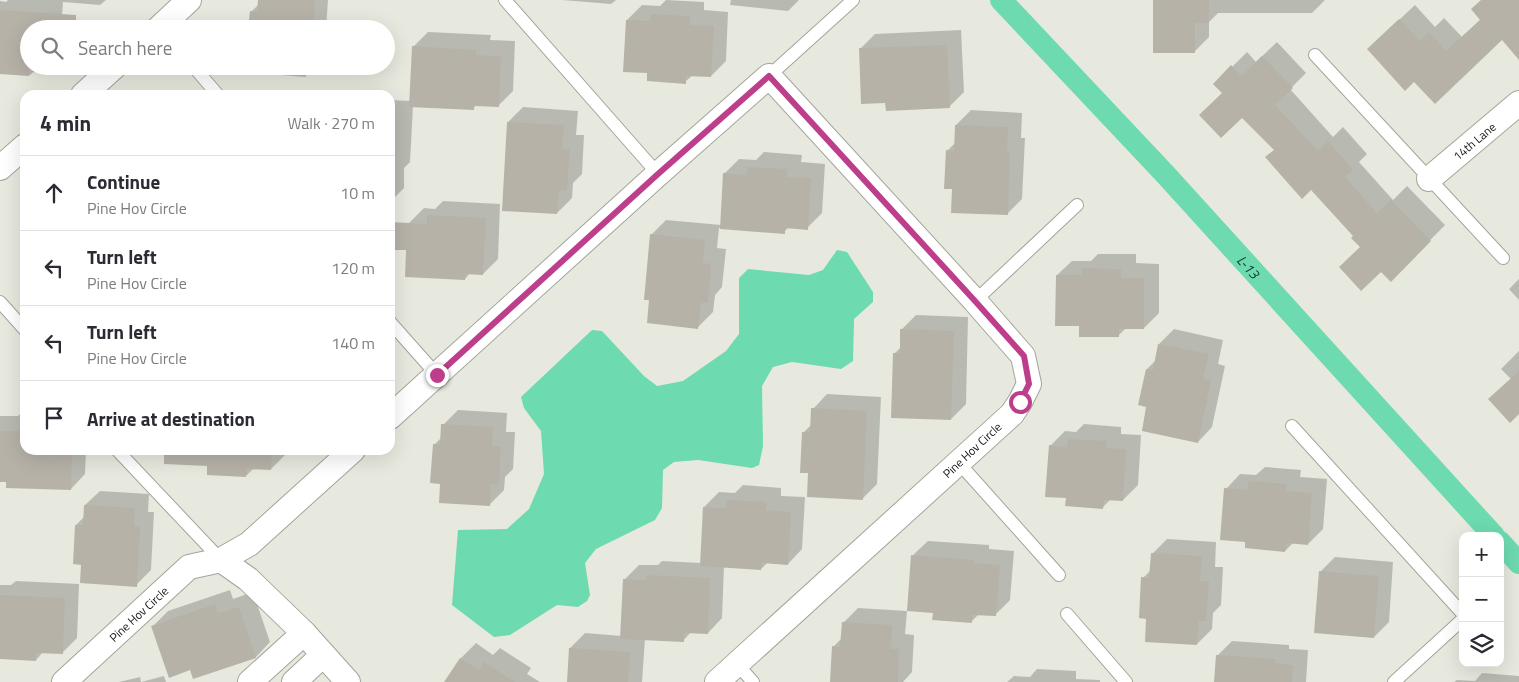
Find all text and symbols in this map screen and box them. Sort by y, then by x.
search box [20,20,395,75]
text: Search here [78,33,172,62]
icon: search [38,34,66,62]
text: 4 min [40,107,91,139]
text: Walk · 270 m [287,111,375,135]
street label: 14th Lane [1448,117,1500,165]
text: Continue [87,167,160,196]
icon: ahead [40,179,68,207]
text: 10 m [340,181,375,205]
text: Pine Hov Circle [87,196,187,220]
text: Turn left [87,242,157,271]
water label: L-13 [1233,250,1266,284]
icon: left [40,254,68,282]
text: 120 m [331,256,375,280]
text: Pine Hov Circle [87,271,187,295]
text: Turn left [87,317,157,346]
icon: left [40,329,68,357]
text: 140 m [331,331,375,355]
text: Pine Hov Circle [87,346,187,370]
route end [426,364,449,387]
route start [1009,391,1032,414]
icon: arrive [40,404,68,432]
text: Arrive at destination [87,404,255,433]
street label: Pine Hov Circle [938,418,1006,482]
map controls [1459,532,1504,667]
button: + [1459,532,1504,577]
button: − [1459,577,1504,622]
street label: Pine Hov Circle [104,581,172,646]
button: layers [1459,622,1504,667]

